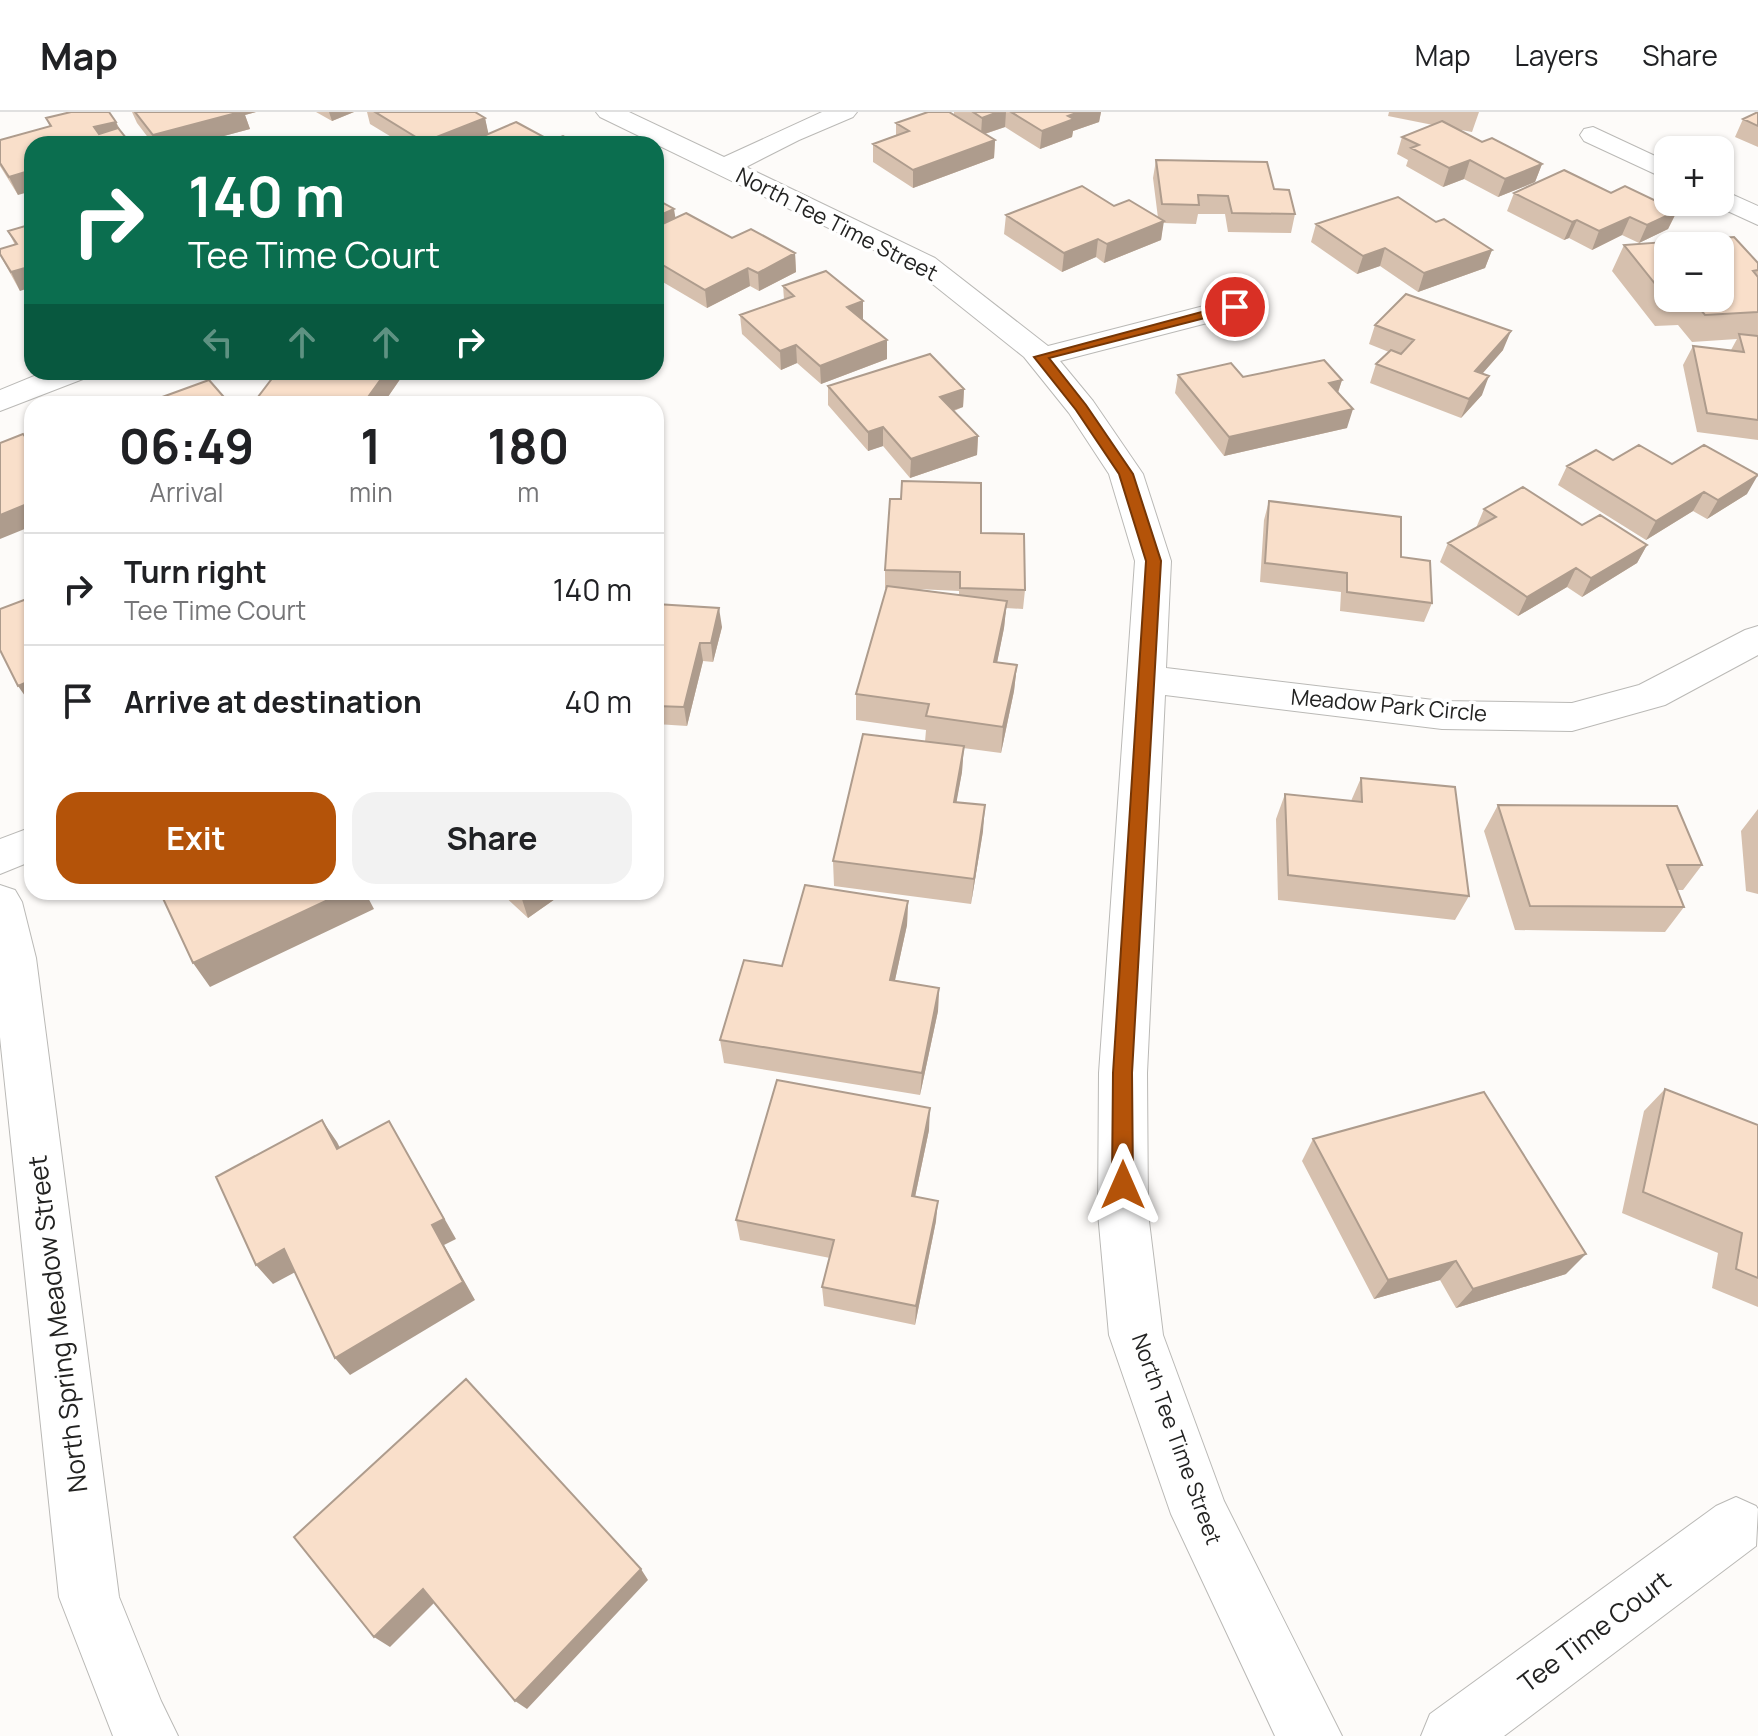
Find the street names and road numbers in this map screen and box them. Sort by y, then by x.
street label: North Tee Time Street [731,160,943,288]
street label: Meadow Park Circle [1290,681,1489,729]
street label: North Spring Meadow Street [18,1153,96,1495]
street label: North Tee Time Street [1125,1329,1229,1549]
street label: Tee Time Court [1510,1562,1678,1700]

